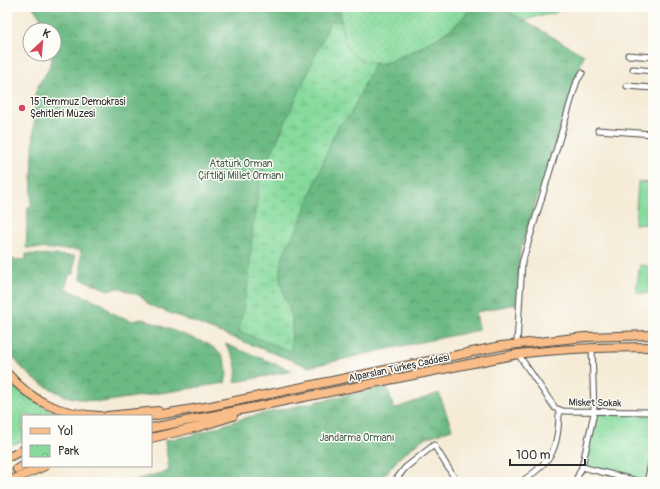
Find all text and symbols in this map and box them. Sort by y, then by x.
north arrow [22,22,62,62]
text: K [40,26,52,41]
place label: 15 Temmuz Demokrasi Şehitleri Müzesi [30,96,126,120]
marker: 15 Temmuz Demokrasi Şehitleri Müzesi [17,103,27,113]
park label: Atatürk Orman Çiftliği Millet Ormanı [198,158,284,182]
street label: Alparslan Türkeş Caddesi [347,351,451,385]
street label: Misket Sokak [568,397,622,409]
legend [22,415,152,467]
text: Yol [57,424,73,439]
park label: Jandarma Ormanı [319,432,395,444]
scale bar [510,441,585,467]
text: Park [58,444,79,459]
text: 100 m [516,448,551,463]

